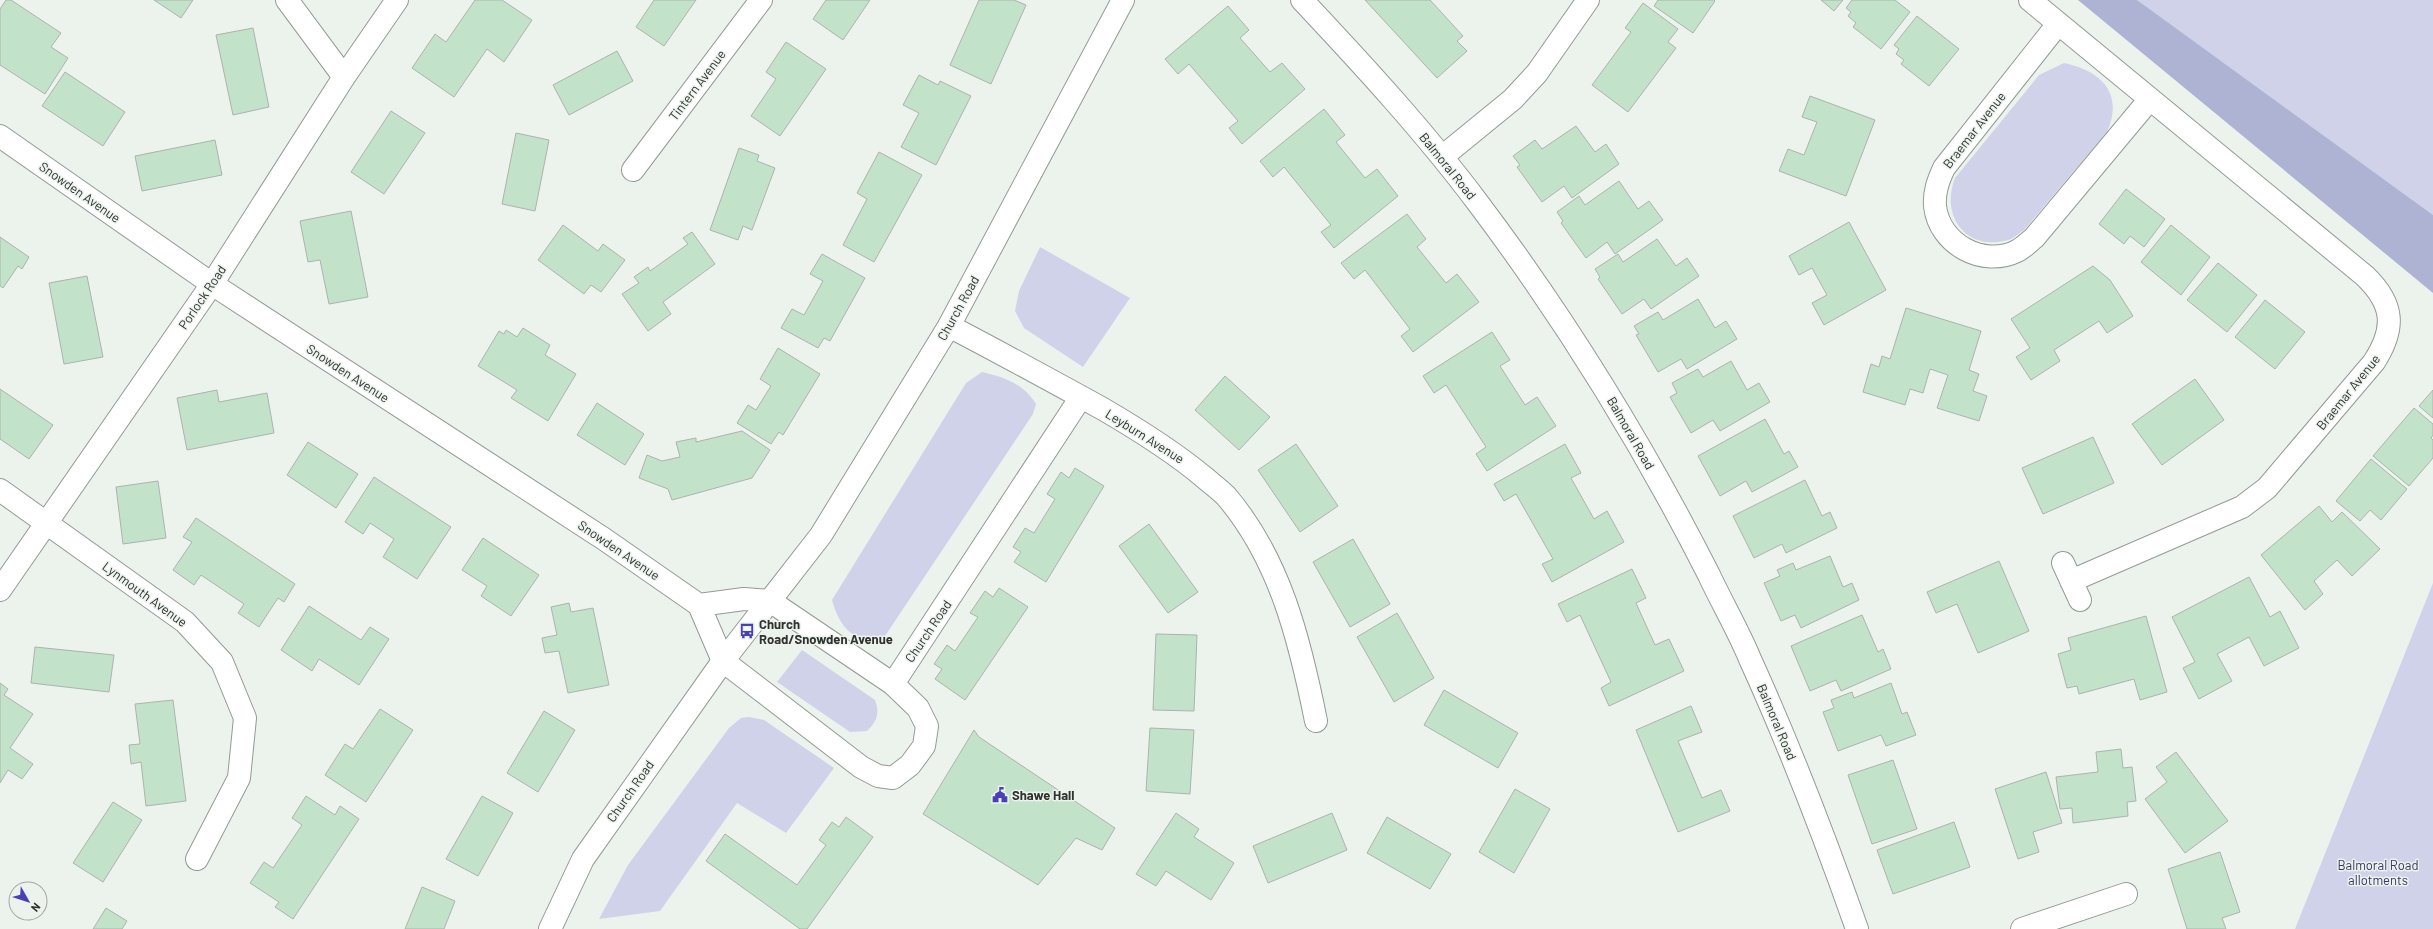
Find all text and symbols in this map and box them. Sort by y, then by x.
street label: Tintern Avenue [665,46,729,124]
street label: Braemar Avenue [1939,89,2009,171]
street label: Balmoral Road [1416,129,1480,203]
street label: Snowden Avenue [36,158,124,226]
street label: Porlock Road [175,262,229,332]
street label: Church Road [934,273,982,343]
street label: Snowden Avenue [304,340,392,406]
street label: Braemar Avenue [2313,351,2383,433]
street label: Balmoral Road [1604,394,1658,472]
street label: Leyburn Avenue [1103,405,1187,467]
street label: Snowden Avenue [575,517,663,583]
street label: Lynmouth Avenue [100,558,190,630]
street label: Church Road [901,597,955,665]
place label: Church Road/Snowden Avenue [759,616,893,647]
bus stop icon: Church Road/Snowden Avenue [738,622,756,640]
street label: Balmoral Road [1754,682,1800,762]
street label: Church Road [603,757,657,825]
public building icon: Shawe Hall [991,786,1009,804]
place label: Shawe Hall [1012,787,1074,803]
park label: Balmoral Road allotments [2337,857,2419,888]
north arrow [8,881,48,921]
text: N [29,901,44,915]

